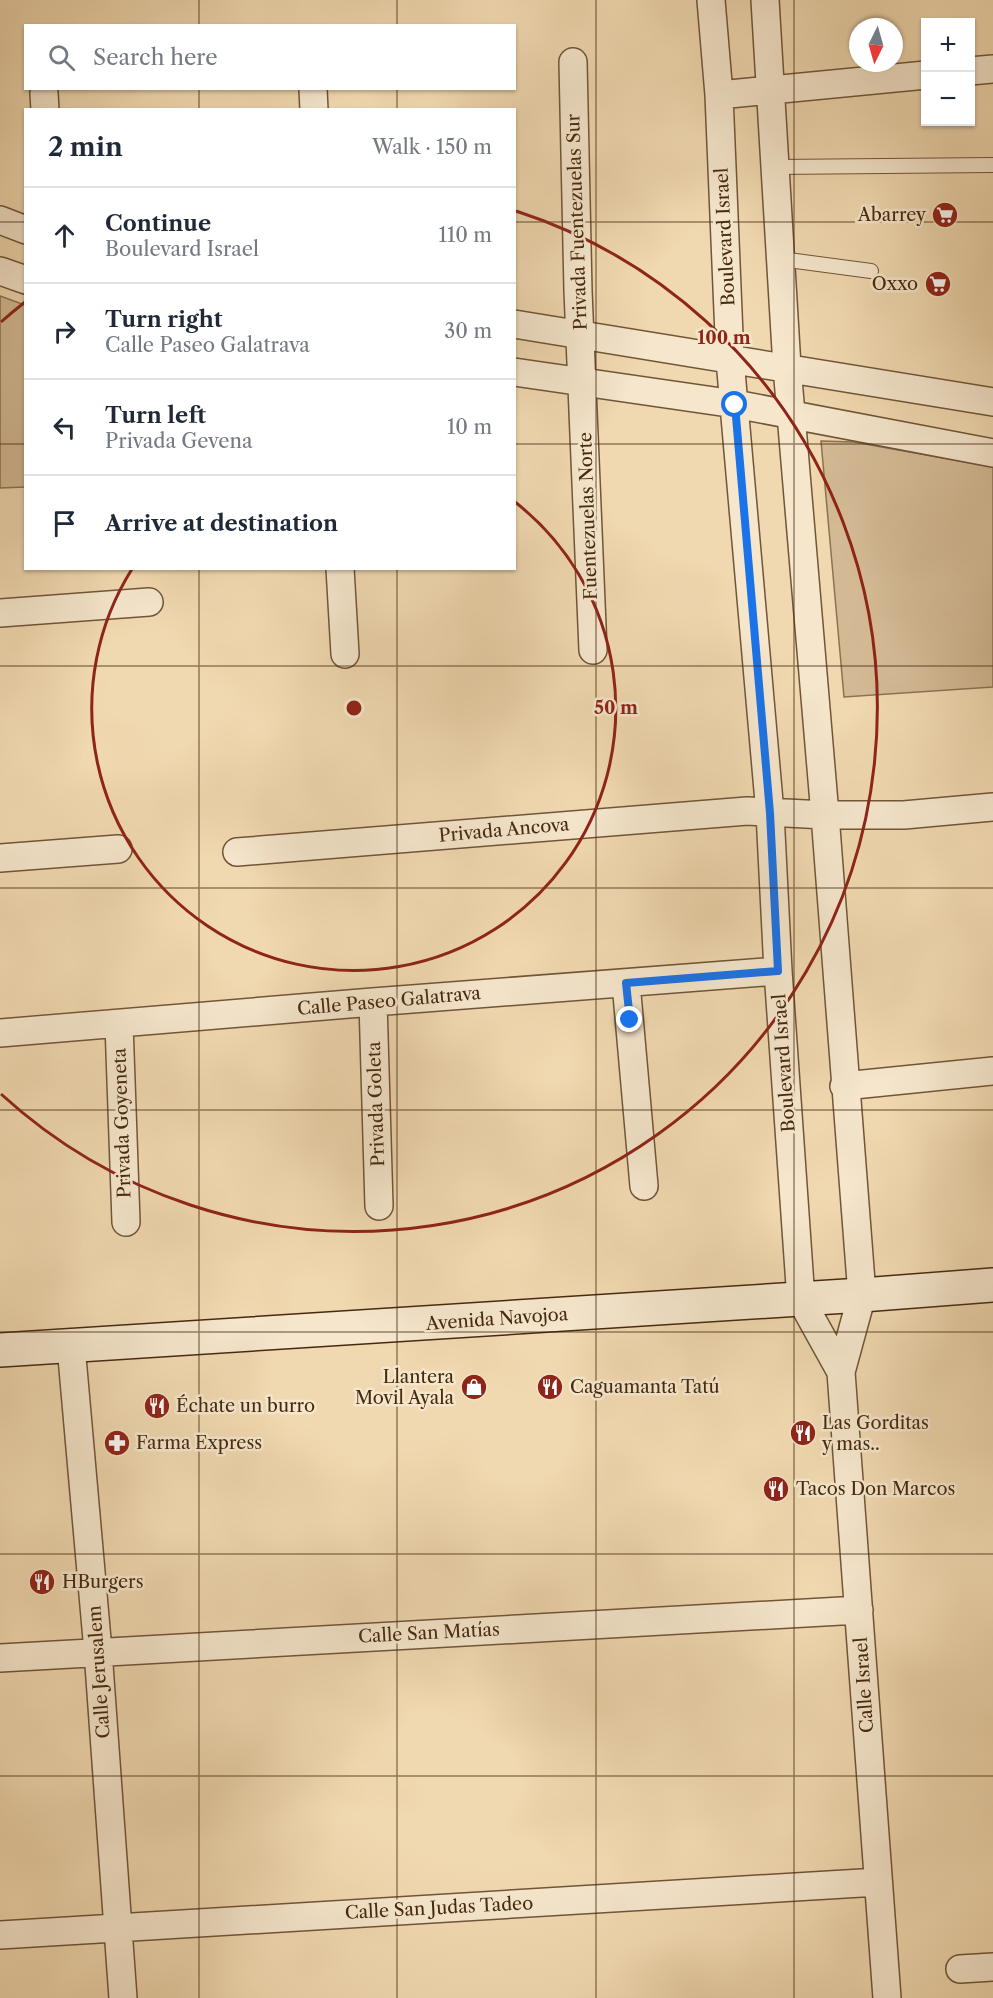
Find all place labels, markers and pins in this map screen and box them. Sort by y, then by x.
supermarket icon: Abarrey [930,200,960,230]
place label: Abarrey [857,204,927,226]
supermarket icon: Oxxo [923,269,953,299]
place label: Oxxo [872,273,918,295]
centre of rings [344,698,364,718]
place label: Llantera Movil Ayala [355,1366,455,1409]
shop icon: Llantera Movil Ayala [459,1372,489,1402]
restaurant icon: Caguamanta Tatú [535,1372,565,1402]
place label: Caguamanta Tatú [570,1376,720,1398]
restaurant icon: Échate un burro [142,1391,172,1421]
place label: Échate un burro [176,1394,315,1417]
place label: Las Gorditas y mas.. [821,1412,929,1455]
restaurant icon: Las Gorditas y mas.. [788,1418,818,1448]
pharmacy icon: Farma Express [102,1428,132,1458]
place label: Farma Express [136,1432,262,1454]
restaurant icon: Tacos Don Marcos [761,1474,791,1504]
place label: Tacos Don Marcos [796,1478,955,1500]
restaurant icon: HBurgers [27,1567,57,1597]
place label: HBurgers [62,1571,144,1593]

